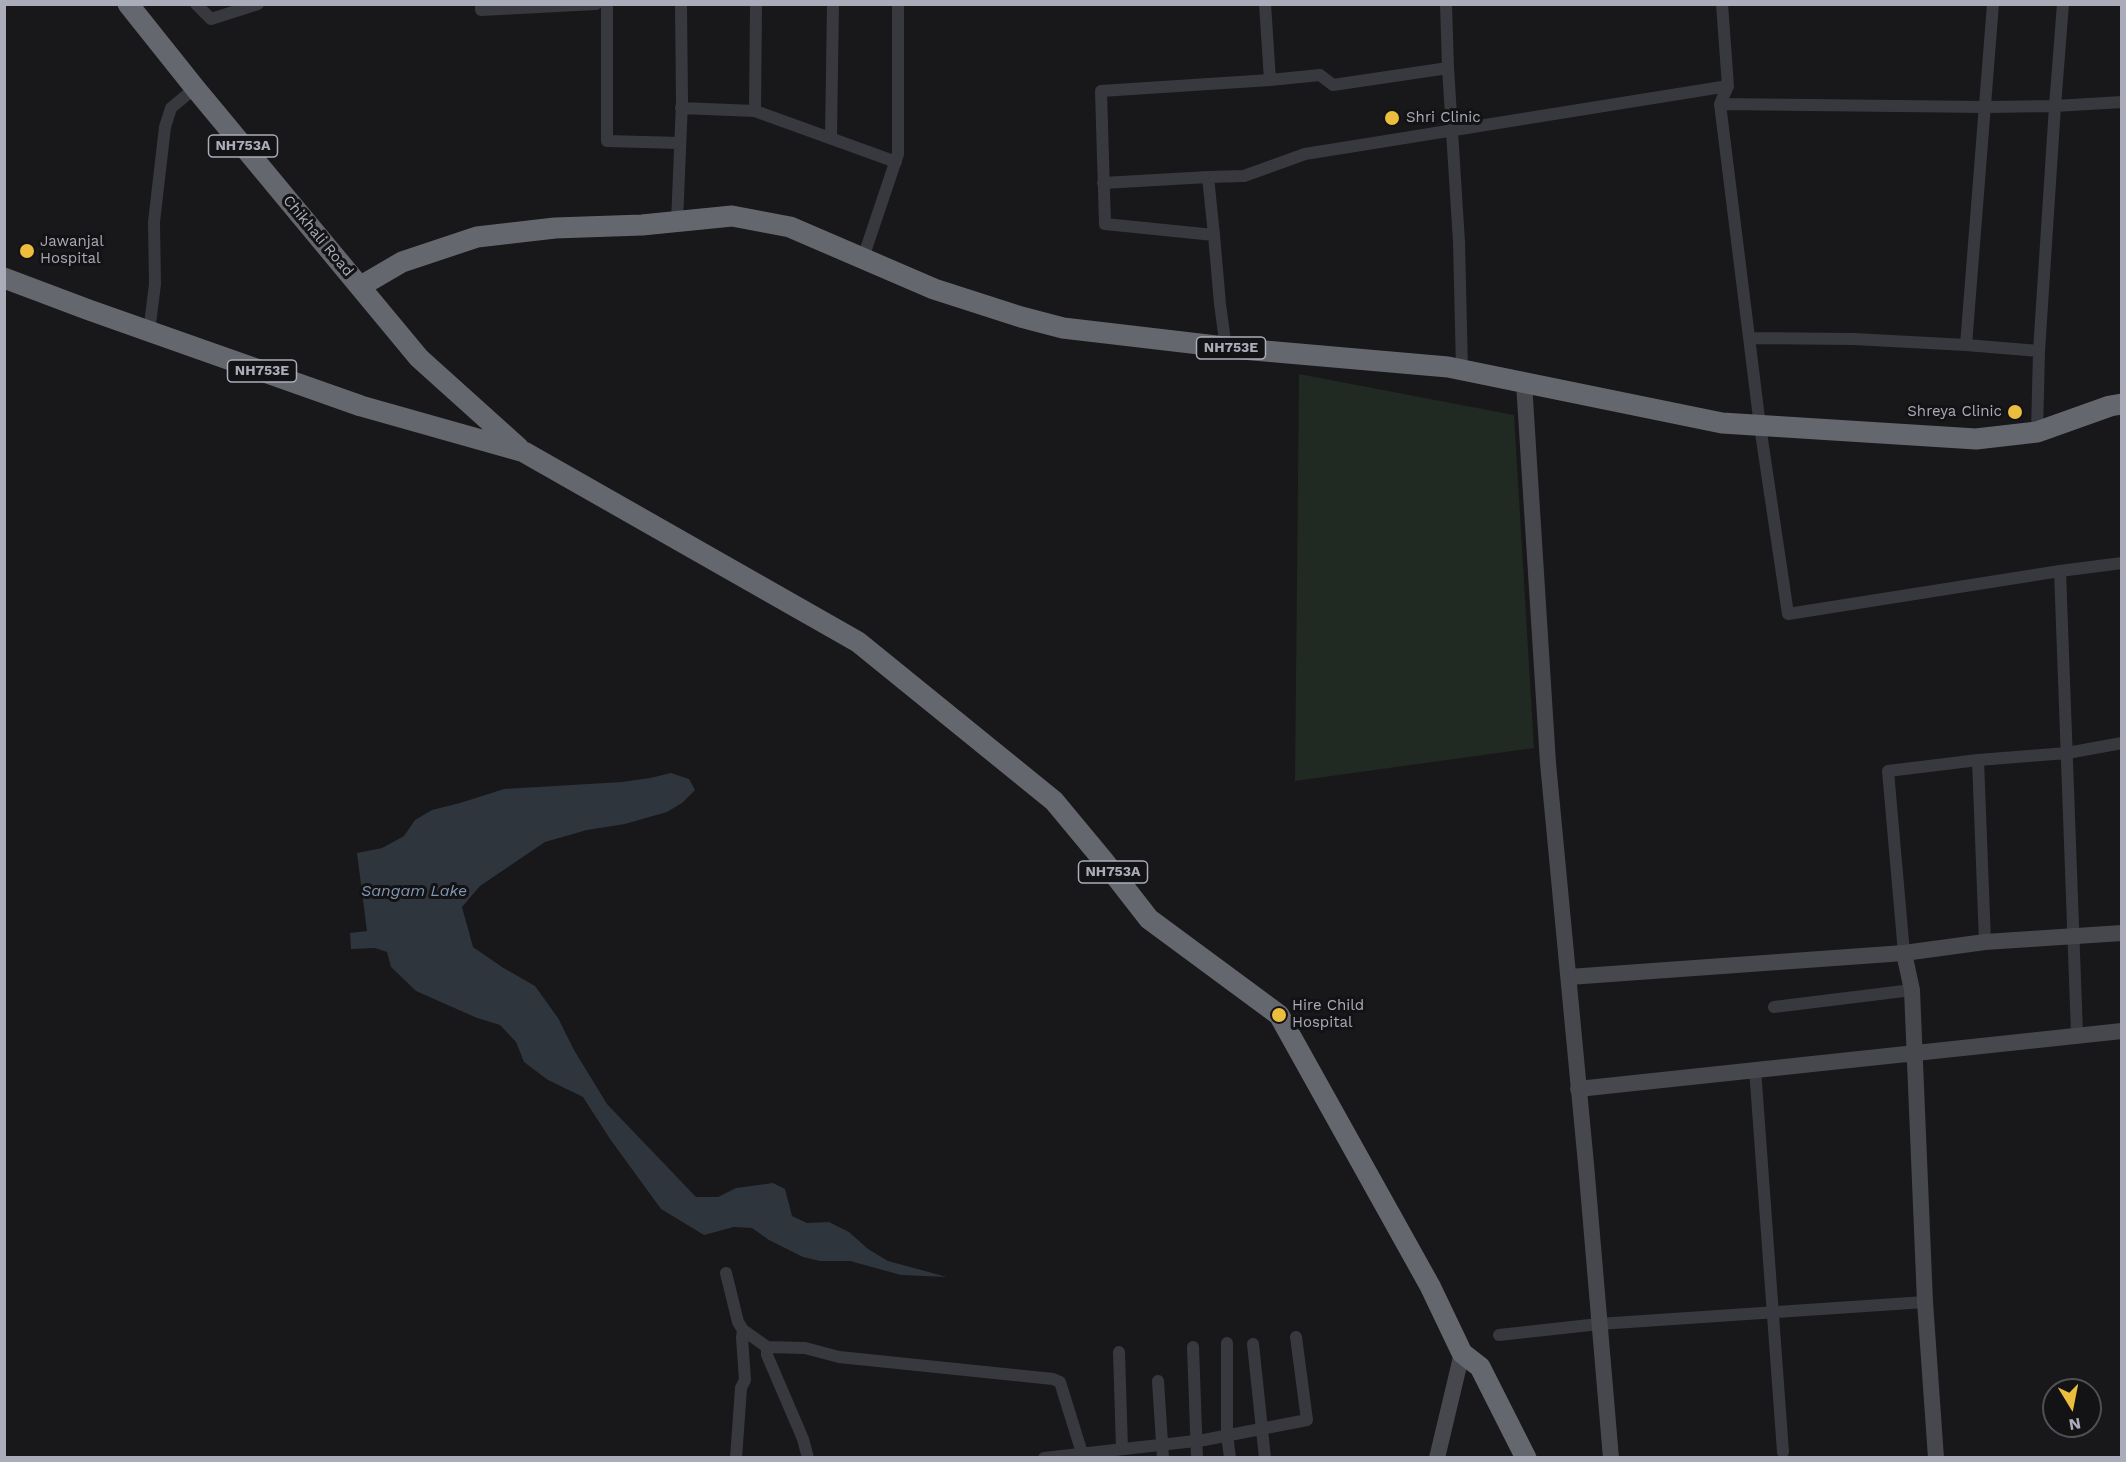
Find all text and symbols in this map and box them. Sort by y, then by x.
marker: Shri Clinic [1383,109,1401,127]
place label: Shri Clinic [1406,109,1481,127]
road number: NH753A [208,135,278,157]
street label: Chikhali Road [279,192,357,280]
place label: Jawanjal Hospital [40,233,104,268]
marker: Jawanjal Hospital [18,242,36,260]
road number: NH753E [1196,337,1266,359]
road number: NH753E [228,360,296,382]
place label: Shreya Clinic [1907,403,2002,421]
marker: Shreya Clinic [2006,403,2024,421]
road number: NH753A [1078,861,1148,883]
water label: Sangam Lake [361,881,467,901]
place label: Hire Child Hospital [1292,997,1364,1032]
marker: Hire Child Hospital [1270,1006,1288,1024]
north arrow [2042,1378,2102,1438]
text: N [2067,1414,2082,1435]

